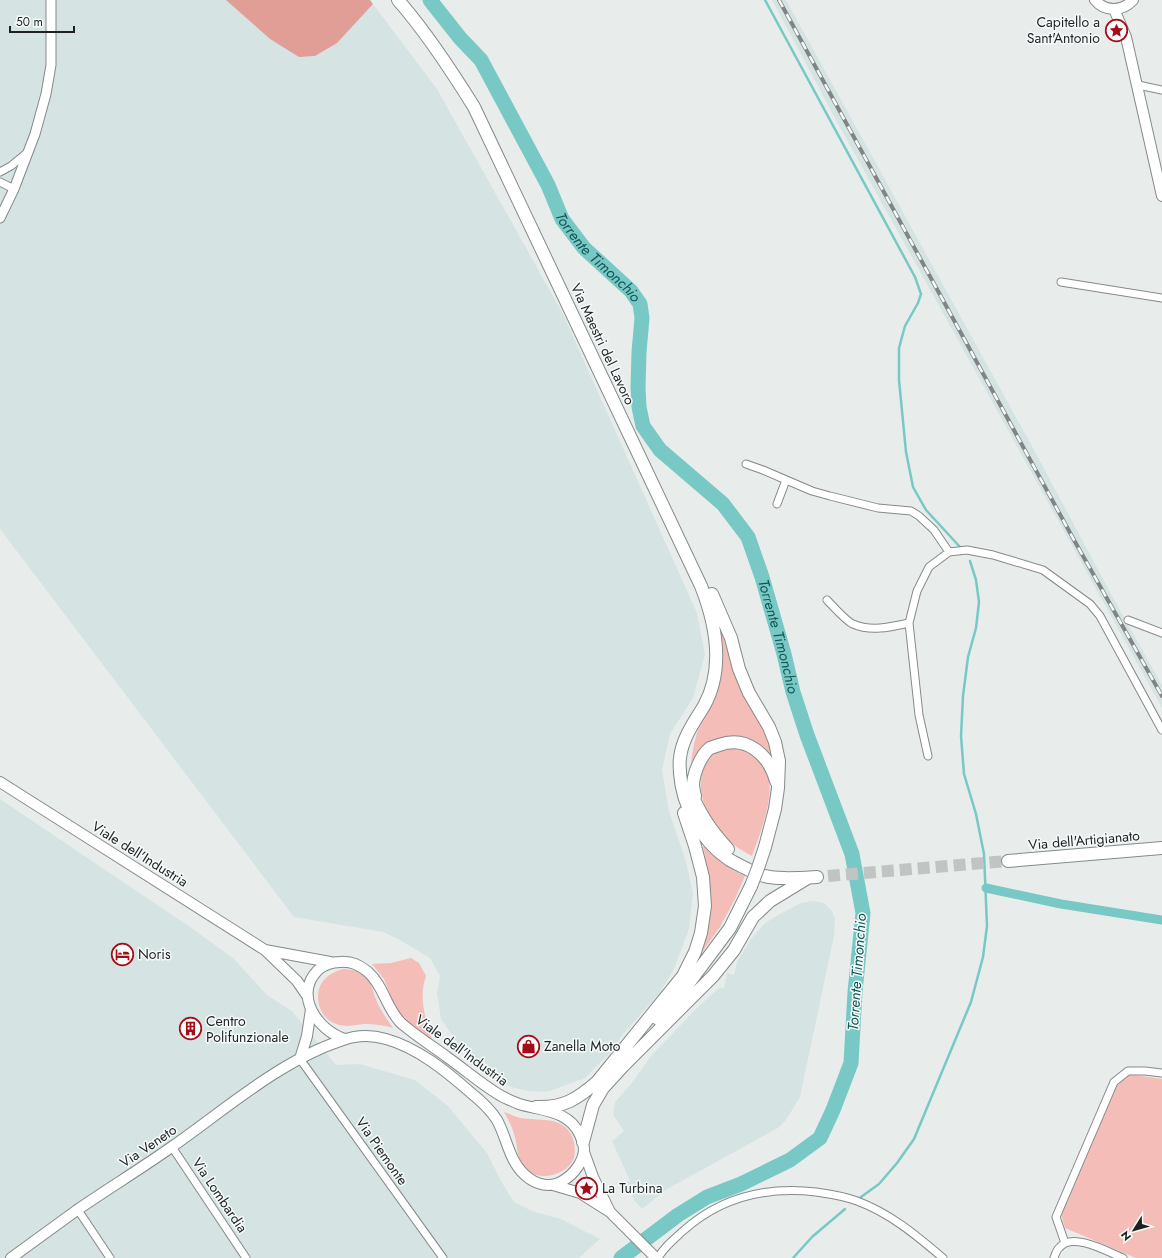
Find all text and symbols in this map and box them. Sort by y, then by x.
scale bar [10,8,74,34]
place label: Capitello a Sant'Antonio [1027,12,1100,48]
text: 50 m [16,13,43,31]
place icon: Capitello a Sant'Antonio [1103,17,1129,43]
water label: Torrente Timonchio [549,209,646,307]
street label: Via Maestri del Lavoro [566,280,640,408]
water label: Torrente Timonchio [752,577,804,696]
street label: Viale dell'Industria [88,816,192,892]
street label: Via dell'Artigianato [1027,825,1141,855]
water label: Torrente Timonchio [842,913,872,1031]
hotel icon: Noris [109,941,135,967]
place label: Noris [138,944,171,964]
street label: Viale dell'Industria [412,1010,512,1090]
place label: Centro Polifunzionale [206,1011,289,1047]
building icon: Centro Polifunzionale [178,1016,204,1042]
shop icon: Zanella Moto [515,1033,541,1059]
place label: Zanella Moto [544,1036,621,1056]
street label: Via Piemonte [351,1113,413,1189]
street label: Via Veneto [116,1119,181,1172]
street label: Via Lombardia [188,1154,252,1236]
place icon: La Turbina [573,1175,599,1201]
place label: La Turbina [602,1178,662,1198]
north arrow [1114,1210,1154,1250]
text: N [1117,1228,1135,1244]

